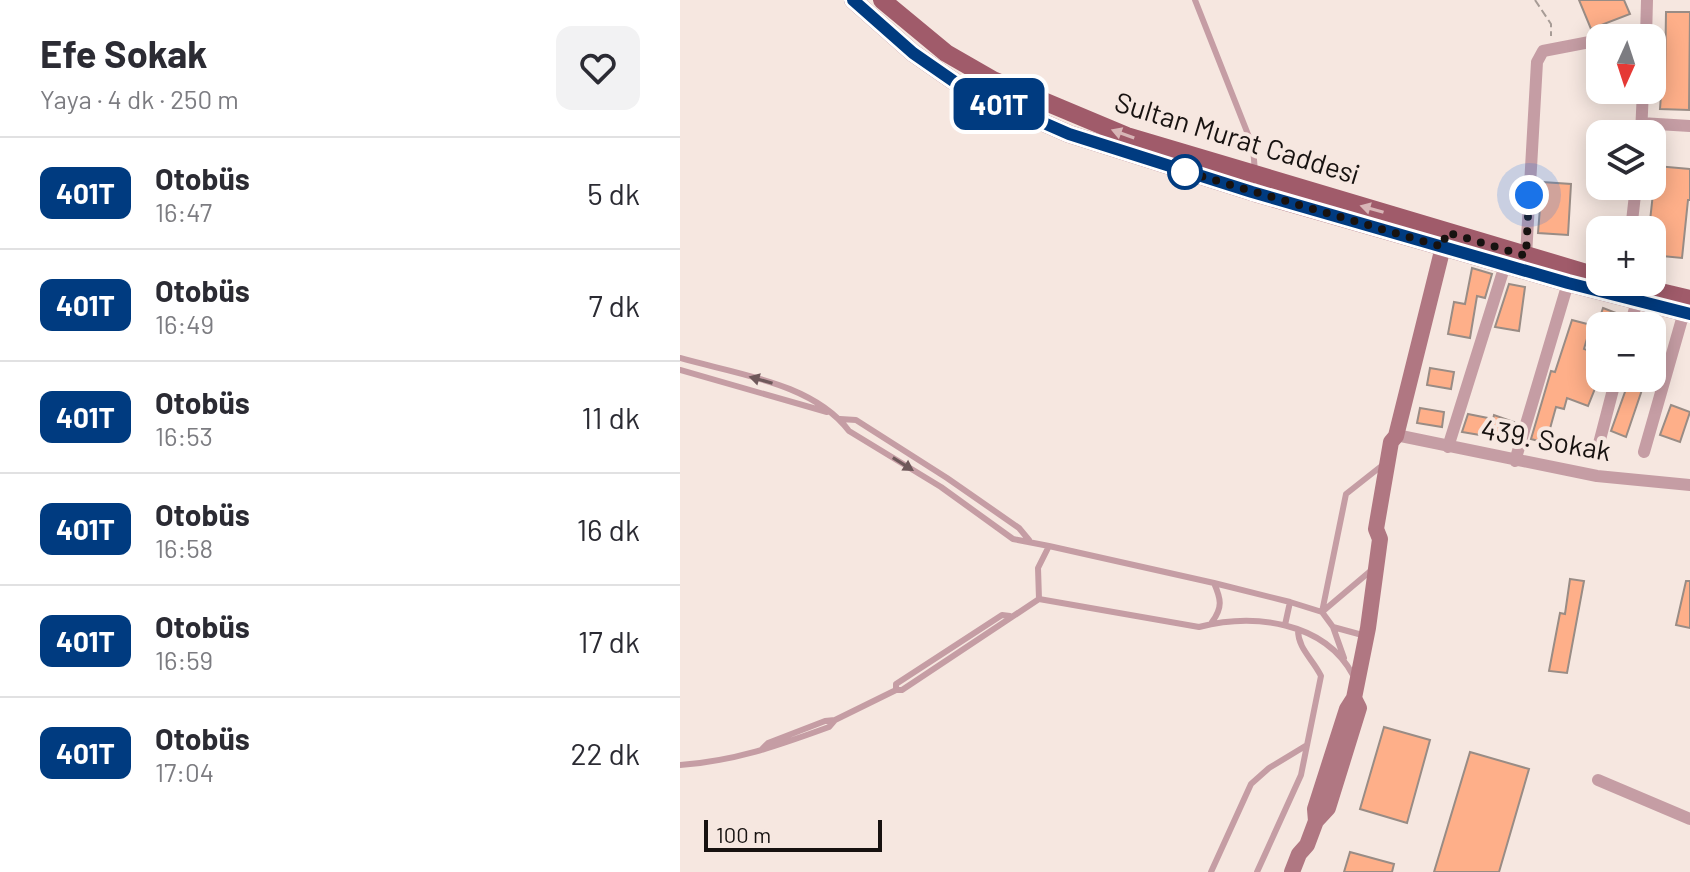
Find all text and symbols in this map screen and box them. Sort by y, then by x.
north arrow [1586,24,1666,104]
map controls [1586,24,1666,392]
button: heart [556,26,640,110]
text: Efe Sokak [40,30,208,76]
line badge: 401T [943,78,1055,130]
text: Yaya · 4 dk · 250 m [40,83,239,114]
street label: Sultan Murat Caddesi [1111,84,1364,190]
text: 401T [970,87,1028,121]
button: layers [1586,120,1666,200]
one-way arrow [1111,128,1135,140]
unlabelled marker [1168,155,1202,189]
text: Otobüs [155,160,250,196]
text: 5 dk [587,175,640,211]
your location [1509,175,1549,215]
text: 401T [56,176,115,210]
text: 16:47 [155,196,212,227]
one-way arrow [1359,203,1384,215]
button: + [1586,216,1666,296]
text: Otobüs [155,272,250,308]
text: 7 dk [588,287,640,323]
text: 401T [56,288,115,322]
text: 16:49 [155,308,214,339]
button: − [1586,312,1666,392]
one-way arrow [748,374,773,386]
text: Otobüs [155,384,250,420]
text: 11 dk [582,399,640,435]
text: 401T [56,400,115,434]
street label: 439. Sokak [1478,411,1614,467]
text: 16:53 [155,420,213,451]
one-way arrow [892,457,914,471]
text: Otobüs [155,496,250,532]
text: 16 dk [577,511,640,547]
text: 401T [56,512,115,546]
text: 16:58 [155,532,213,563]
text: Otobüs [155,608,250,644]
text: 17 dk [578,623,640,659]
text: 401T [56,624,115,658]
text: 16:59 [155,644,213,675]
text: Otobüs [155,720,250,756]
text: 22 dk [570,735,640,771]
text: 401T [56,736,115,770]
text: 17:04 [155,756,214,787]
scale bar [704,816,882,852]
text: 100 m [716,821,771,847]

